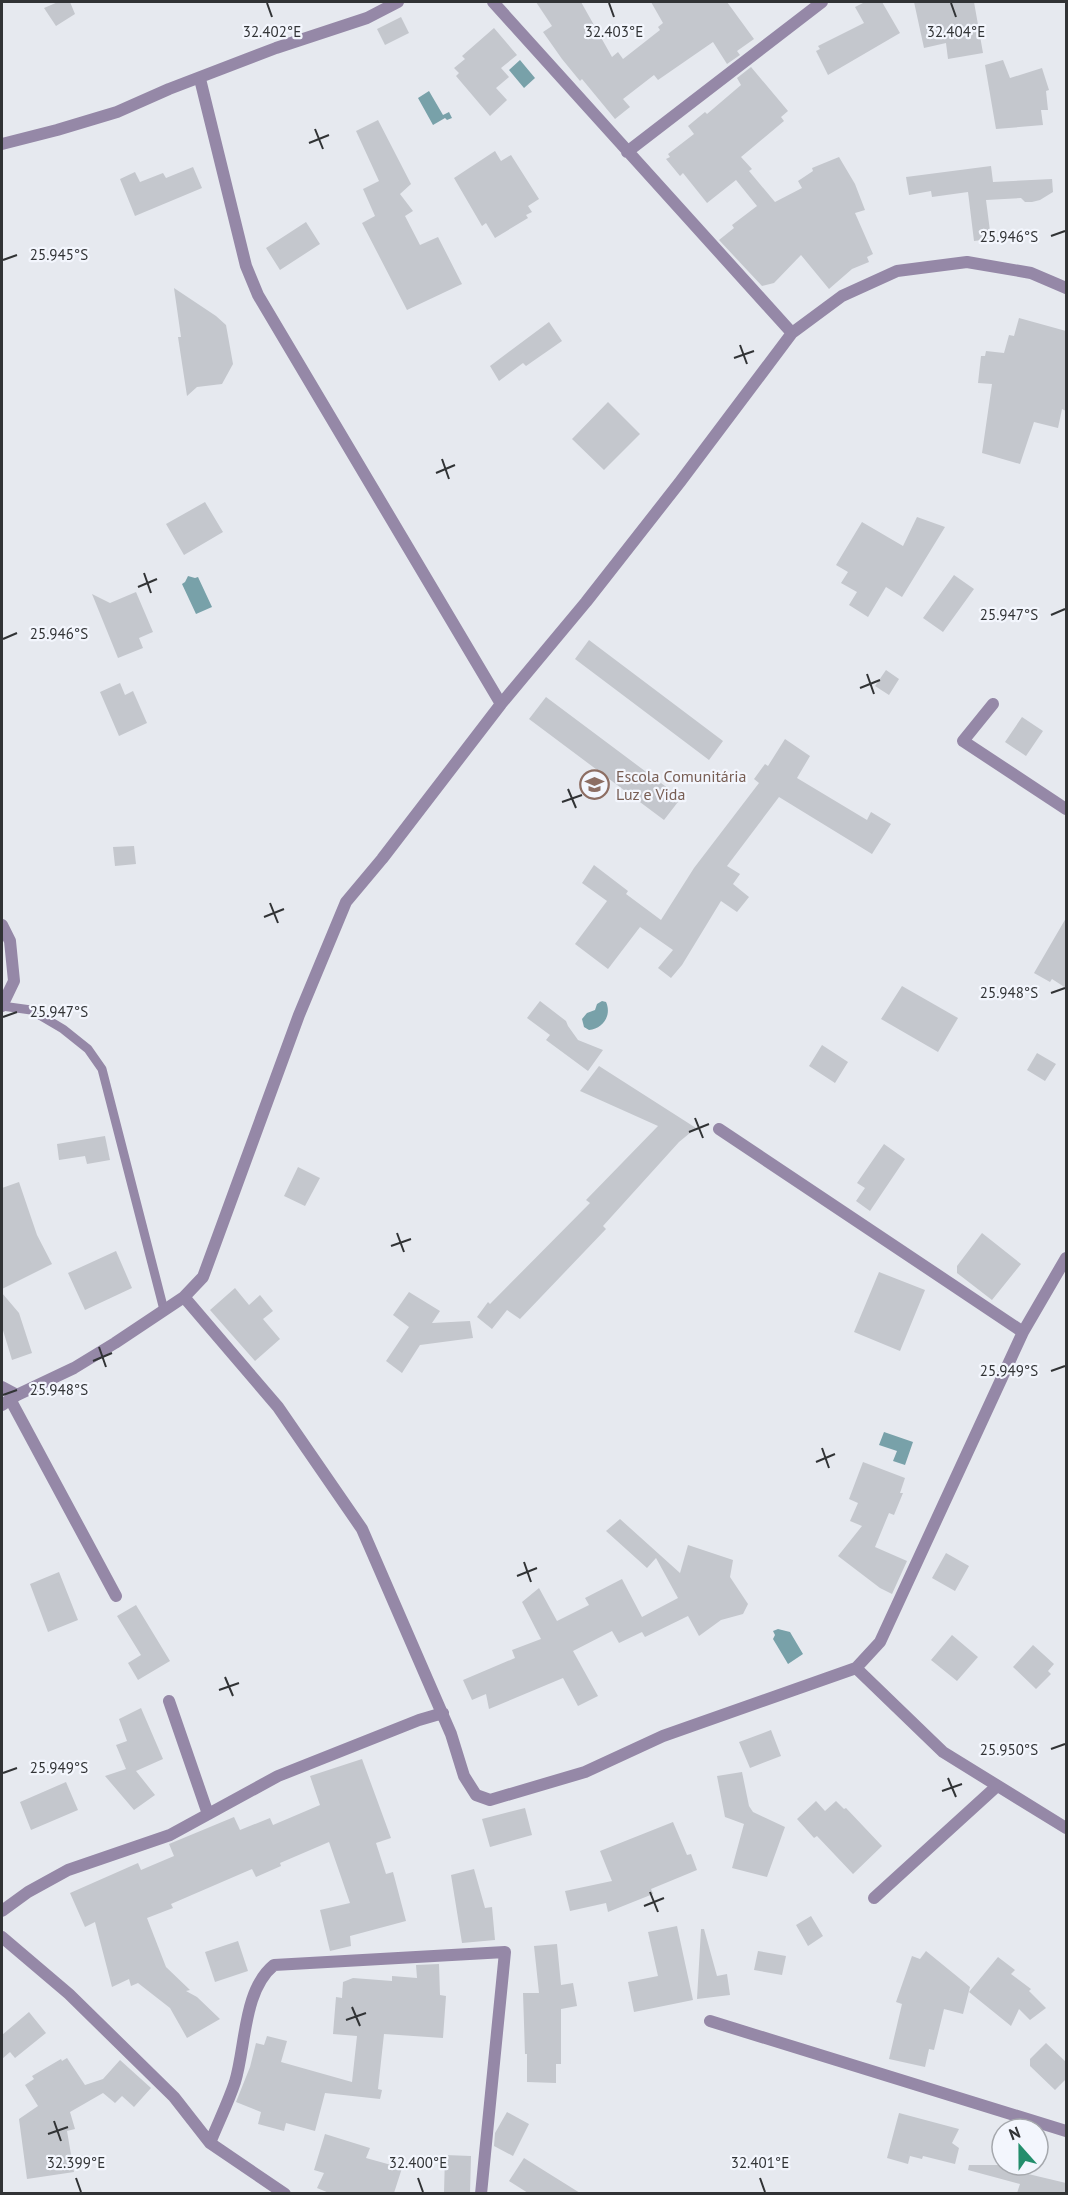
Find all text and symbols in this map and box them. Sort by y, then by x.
text: 32.402°E [243,22,301,41]
text: 32.403°E [585,22,643,41]
text: 32.404°E [927,22,985,41]
text: 25.946°S [980,227,1038,246]
text: 25.945°S [30,245,88,264]
text: 25.947°S [980,605,1038,624]
text: 25.946°S [30,624,88,643]
place label: Escola Comunitária Luz e Vida [616,766,746,804]
school or university icon: Escola Comunitária Luz e Vida [579,769,611,801]
text: 25.948°S [980,983,1038,1002]
text: 25.947°S [30,1002,88,1021]
text: 25.949°S [980,1361,1038,1380]
text: 25.948°S [30,1380,88,1399]
text: 25.950°S [980,1740,1038,1759]
text: 25.949°S [30,1758,88,1777]
north arrow [990,2117,1050,2177]
text: N [1006,2122,1023,2144]
text: 32.399°E [47,2153,105,2172]
text: 32.400°E [389,2153,447,2172]
text: 32.401°E [731,2153,789,2172]

